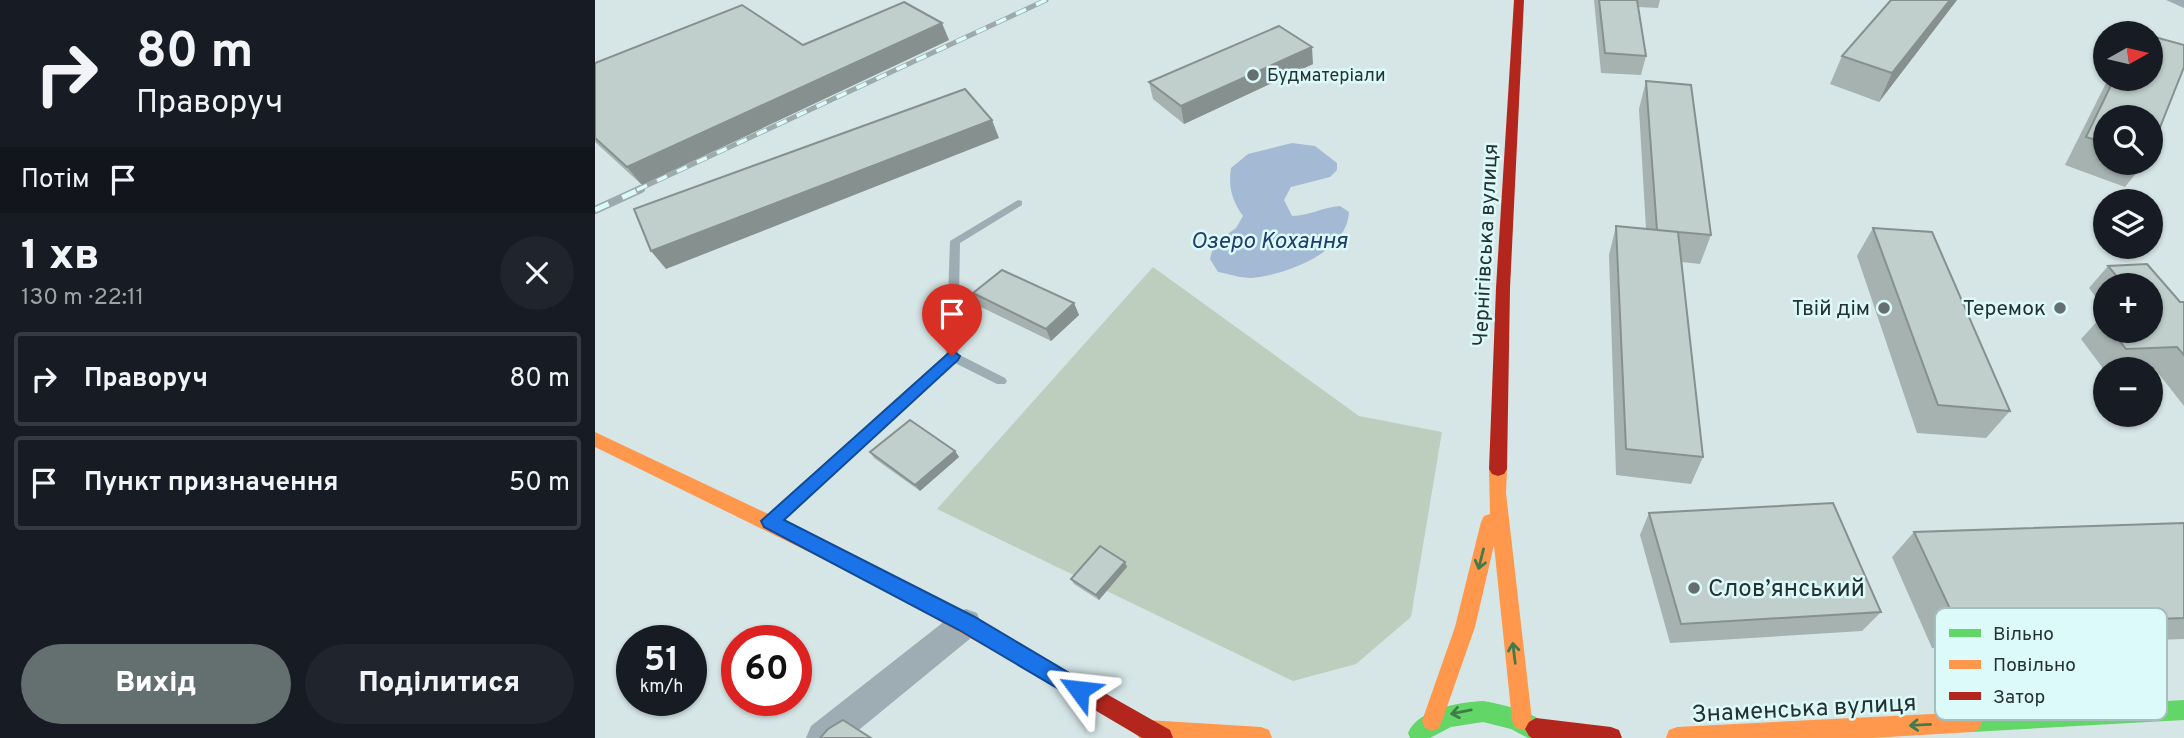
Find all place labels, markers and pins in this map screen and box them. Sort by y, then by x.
place label: Будматеріали [1267,65,1385,88]
marker: Будматеріали [1245,67,1261,83]
pin [922,284,982,356]
place label: Твій дім [1792,296,1870,323]
place label: Теремок [1963,296,2046,323]
marker: Твій дім [1876,300,1892,316]
marker: Теремок [2052,300,2068,316]
place label: Слов’янський [1708,575,1865,605]
marker: Слов’янський [1686,580,1702,596]

